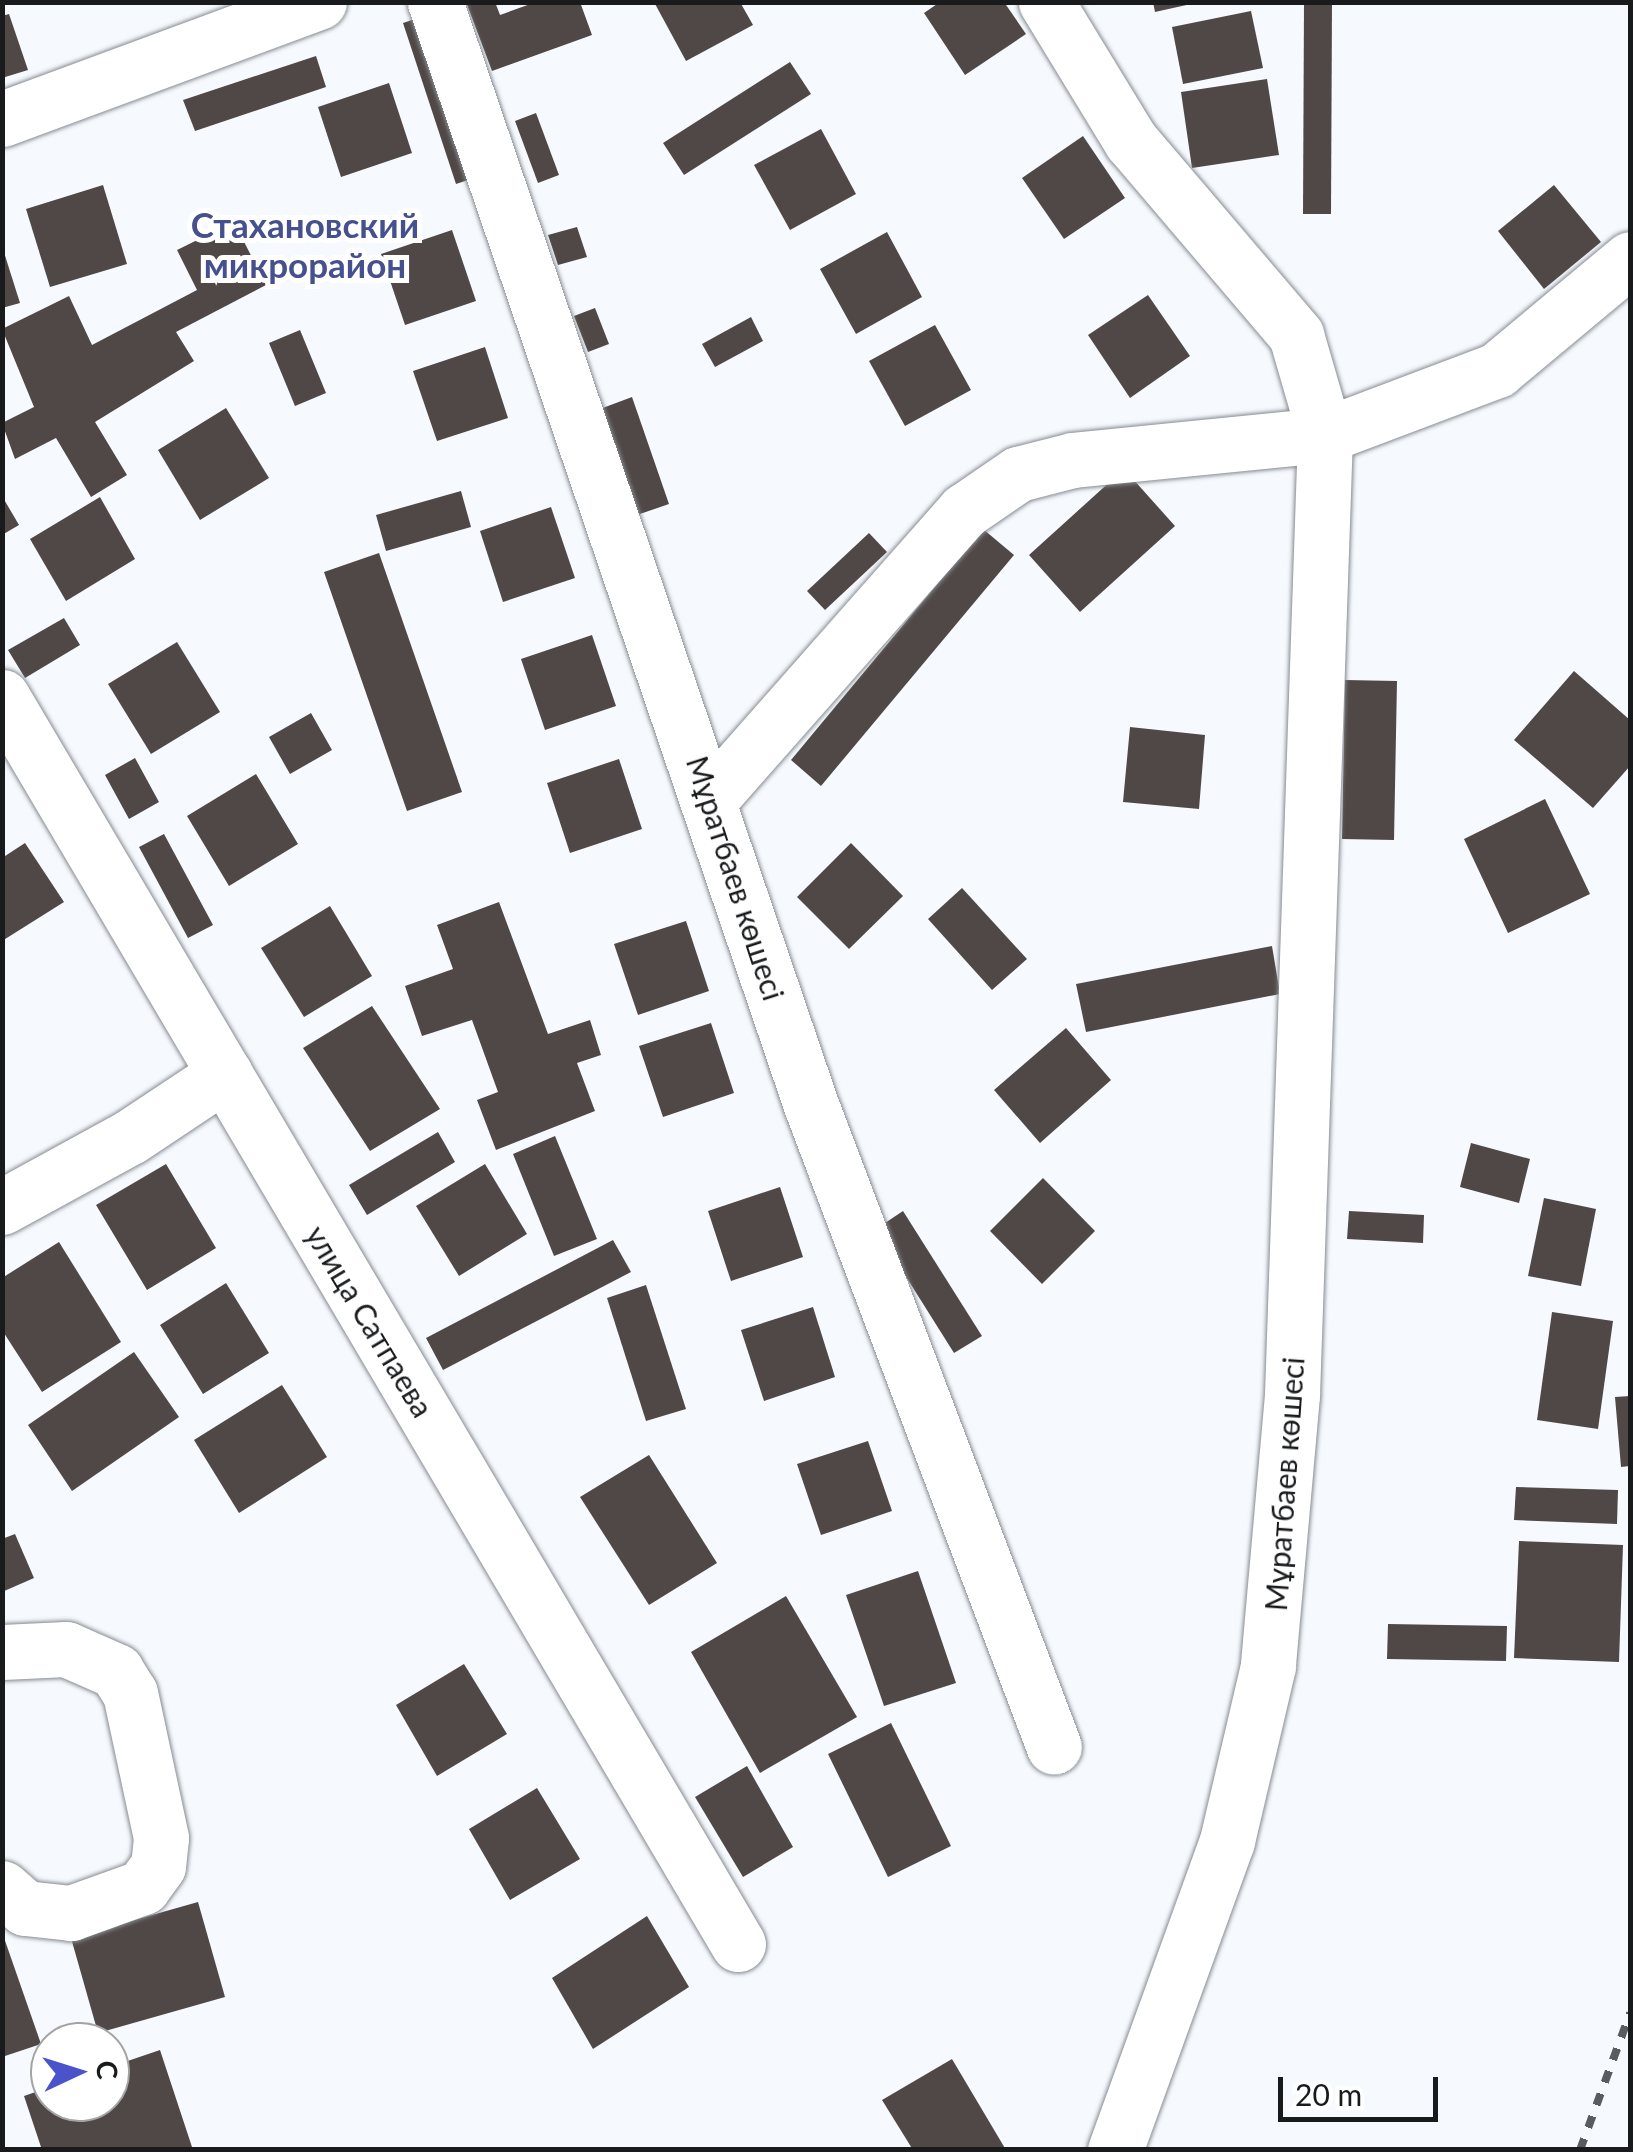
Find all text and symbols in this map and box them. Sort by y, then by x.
district label: Стахановский микрорайон [191,203,419,285]
street label: Мұратбаев көшесі [680,751,792,1005]
street label: улица Сатпаева [299,1219,441,1423]
street label: Мұратбаев көшесі [1257,1356,1311,1612]
north arrow [30,2022,130,2122]
scale bar [1283,2057,1443,2119]
text: С [90,2060,126,2080]
text: 20 m [1295,2076,1362,2112]

